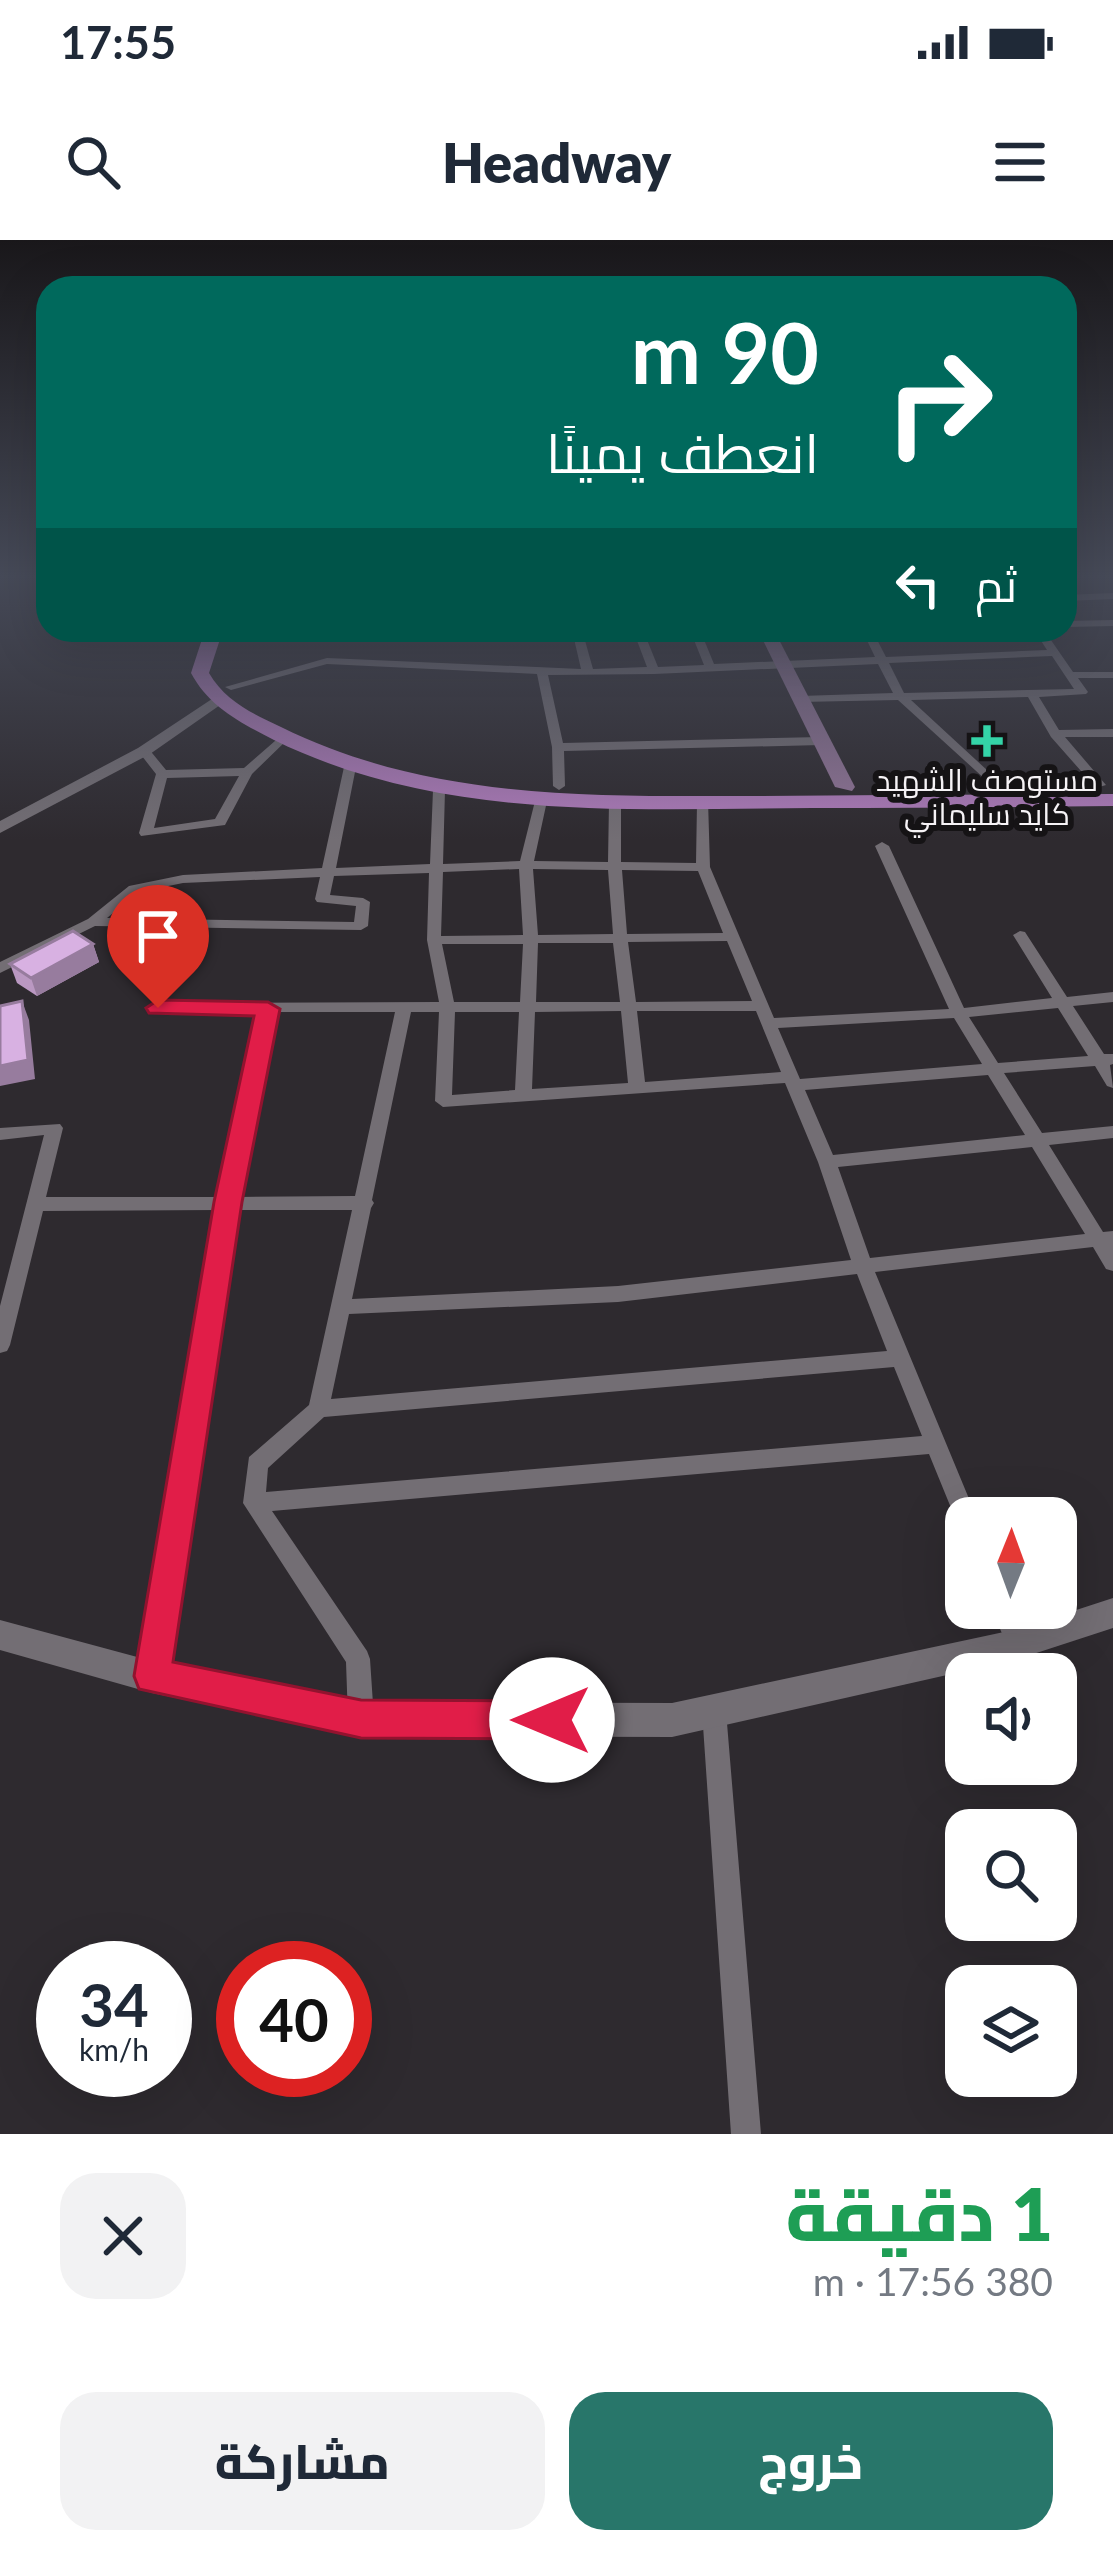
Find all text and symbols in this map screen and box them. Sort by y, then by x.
text: 17:55 [60,15,176,69]
icon: search [60,129,126,195]
icon: menu [987,129,1053,195]
text: Headway [442,130,671,195]
text: 90 m [631,301,819,402]
icon: right [861,324,1017,480]
text: انعطف يمينًا [546,420,819,485]
icon: left [885,552,951,618]
text: ثم [975,558,1017,612]
marker: مستوصف الشهيد كايد سليماني [971,725,1003,757]
place label: مستوصف الشهيد كايد سليماني [876,761,1098,838]
pin [107,885,209,1008]
icon: arrive [125,903,191,969]
north arrow [945,1497,1077,1629]
map controls [945,1497,1077,2097]
button: sound [945,1653,1077,1785]
position arrow [489,1657,615,1783]
button: search [945,1809,1077,1941]
speed limit sign: 40 [216,1941,372,2097]
button: layers [945,1965,1077,2097]
text: 34 [79,1968,149,2040]
text: km/h [79,2031,149,2067]
text: 1 دقيقة [786,2170,1053,2256]
button: close [60,2173,186,2299]
text: 380 m · 17:56 [813,2258,1053,2304]
button: مشاركة [60,2392,545,2530]
button: خروج [569,2392,1053,2530]

